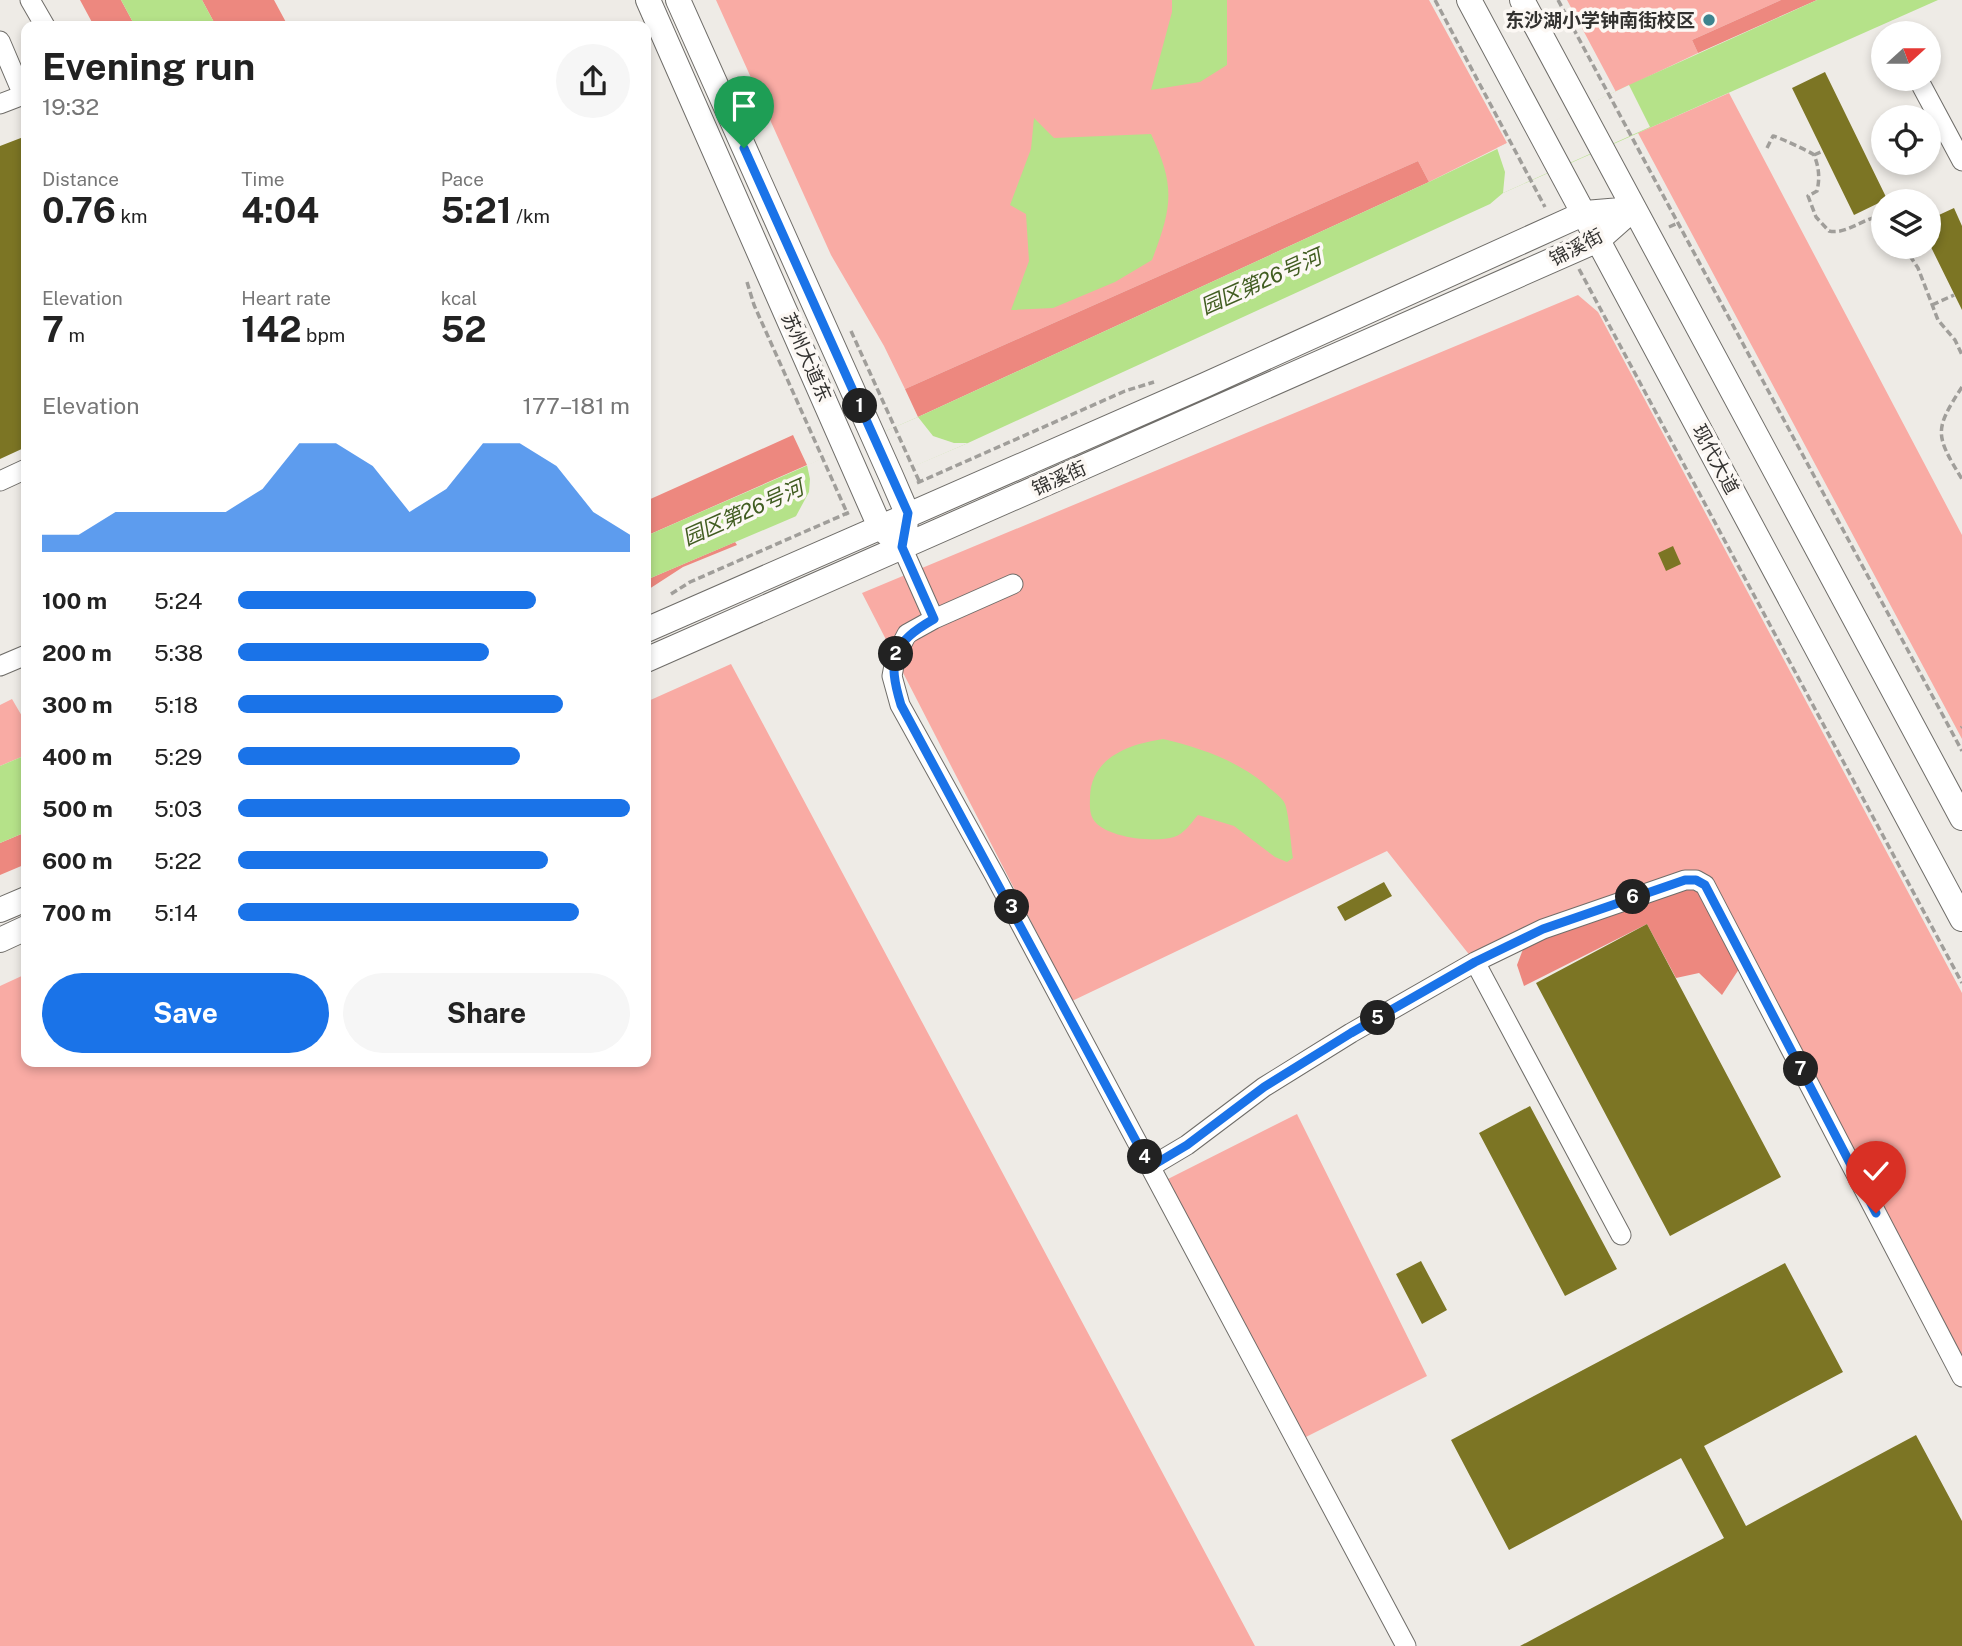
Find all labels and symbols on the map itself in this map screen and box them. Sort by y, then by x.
place label: 东沙湖小学钟南街校区 [1505,9,1695,31]
marker: 东沙湖小学钟南街校区 [1701,12,1717,28]
north arrow [1871,21,1941,91]
pin [714,76,774,148]
street label: 锦溪街 [1546,224,1606,270]
water label: 园区第26号河 [1196,242,1329,319]
street label: 苏州大道东 [778,309,836,405]
pin: 1 [842,388,878,424]
street label: 现代大道 [1688,420,1744,498]
street label: 锦溪街 [1028,456,1090,500]
water label: 园区第26号河 [678,473,811,550]
pin: 2 [878,636,914,672]
pin: 6 [1616,880,1650,914]
pin: 3 [995,890,1030,925]
pin: 5 [1360,1000,1396,1036]
pin: 7 [1784,1052,1818,1086]
pin: 4 [1128,1140,1162,1174]
pin [1846,1141,1906,1213]

